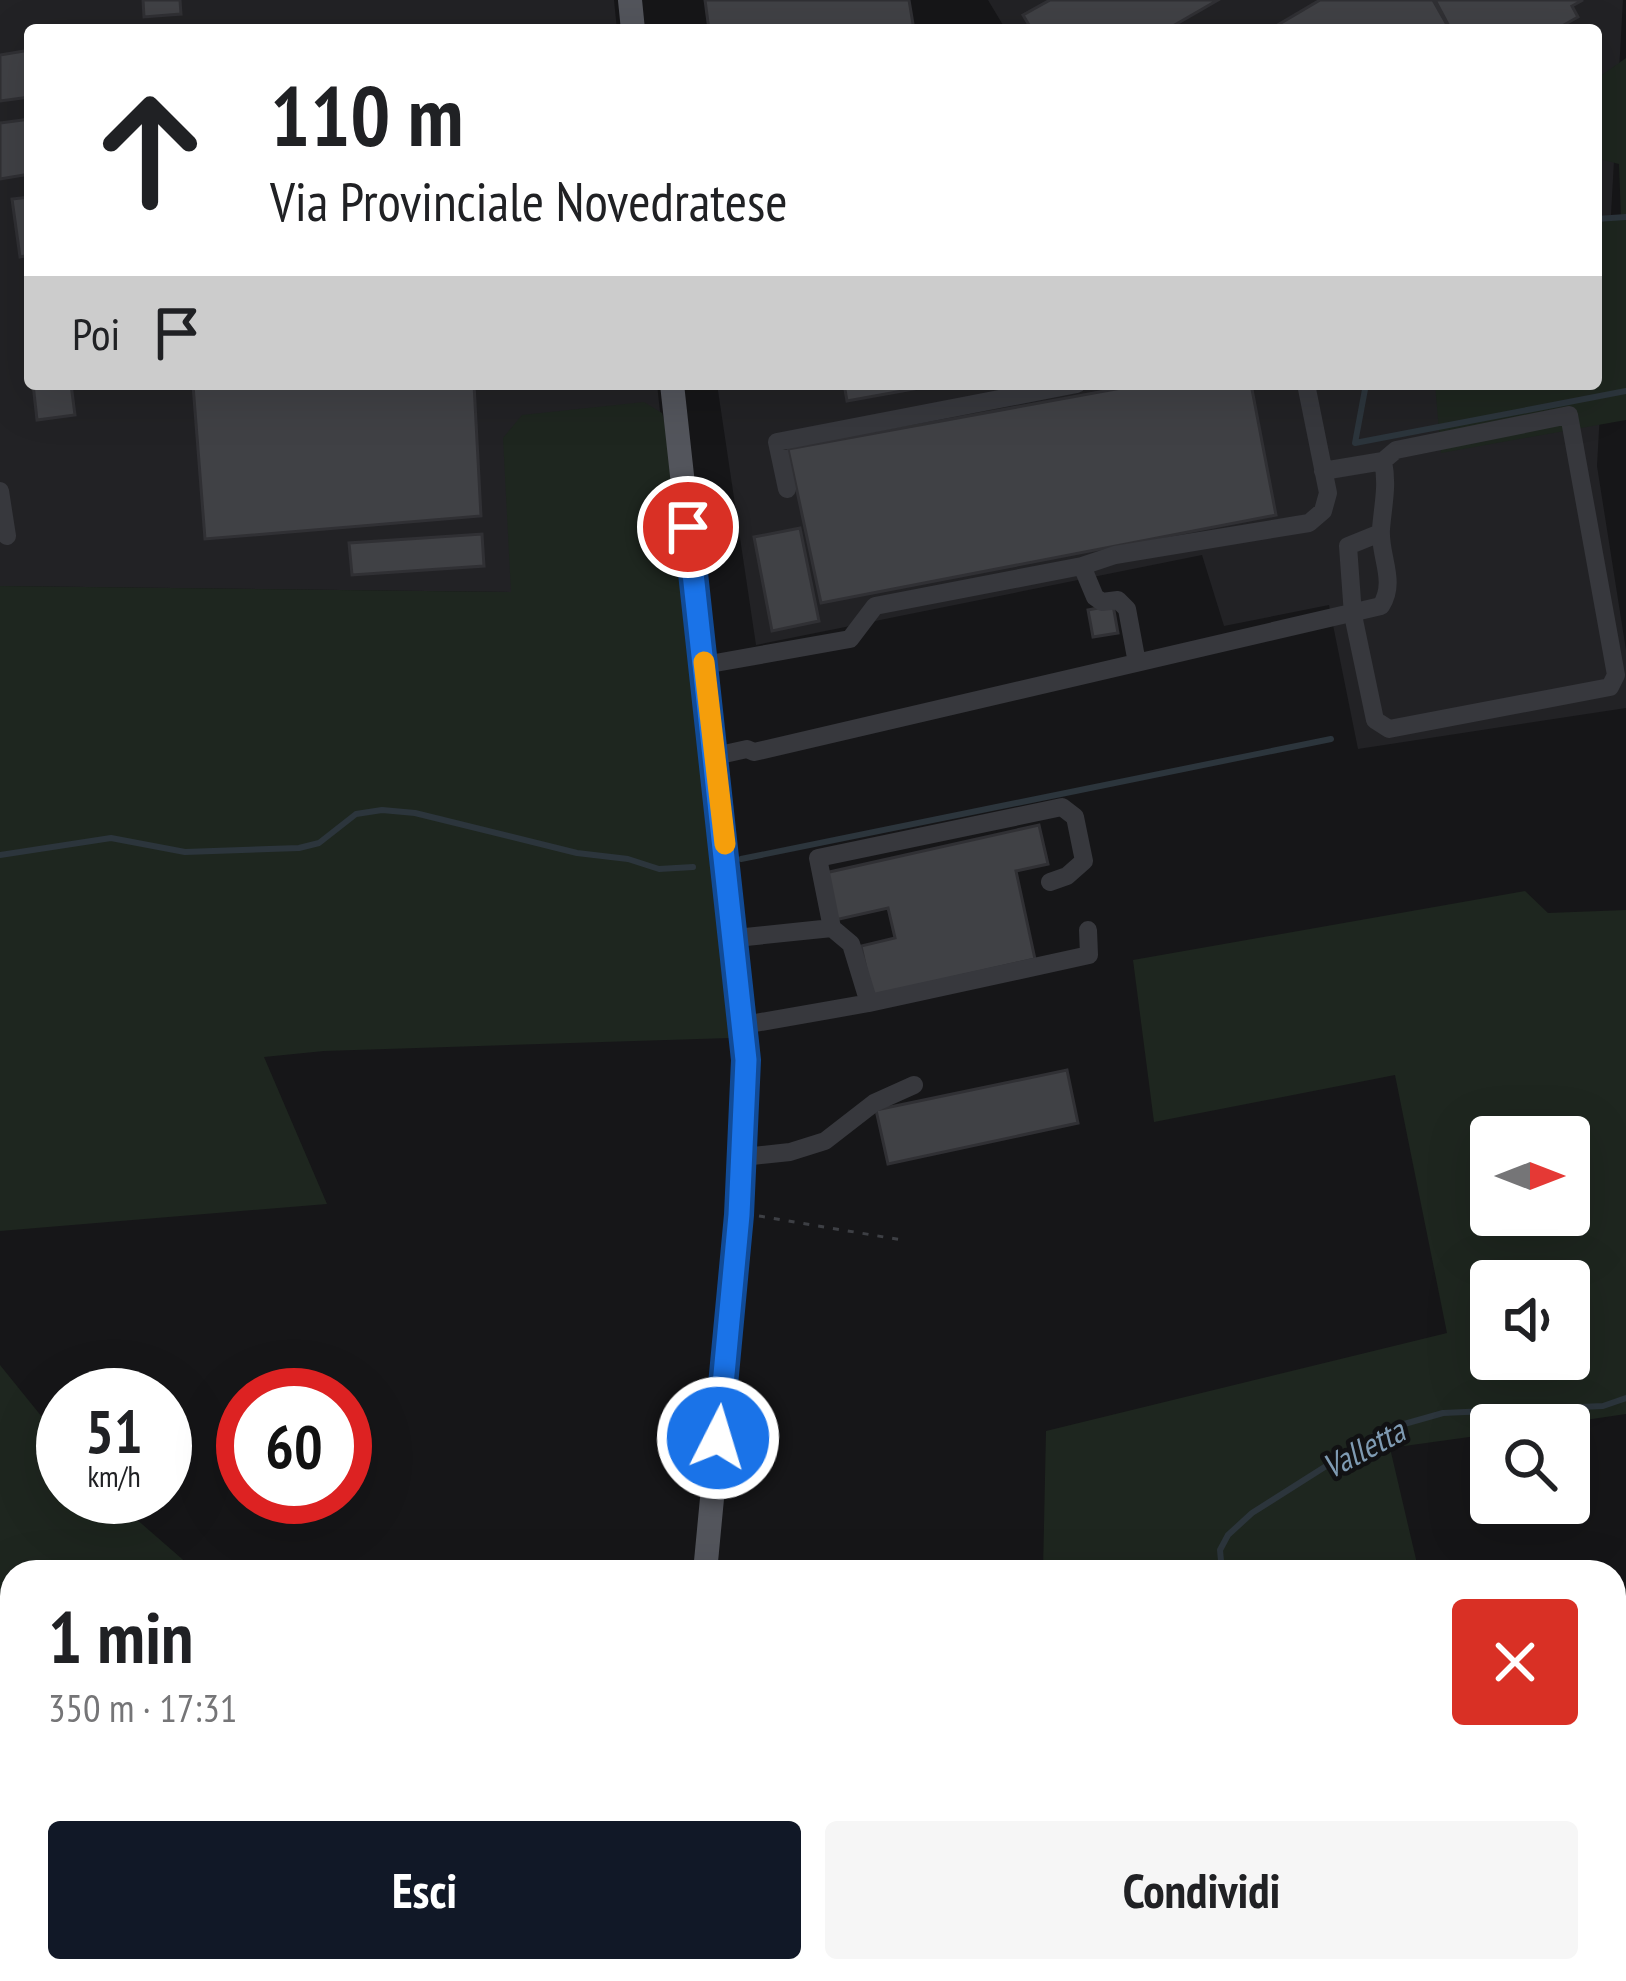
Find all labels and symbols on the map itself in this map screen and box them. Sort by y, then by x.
pin [637,476,739,578]
north arrow [1470,1116,1590,1236]
speed limit sign: 60 [216,1368,372,1524]
position arrow [655,1375,781,1501]
water label: Valletta [1314,1408,1413,1488]

